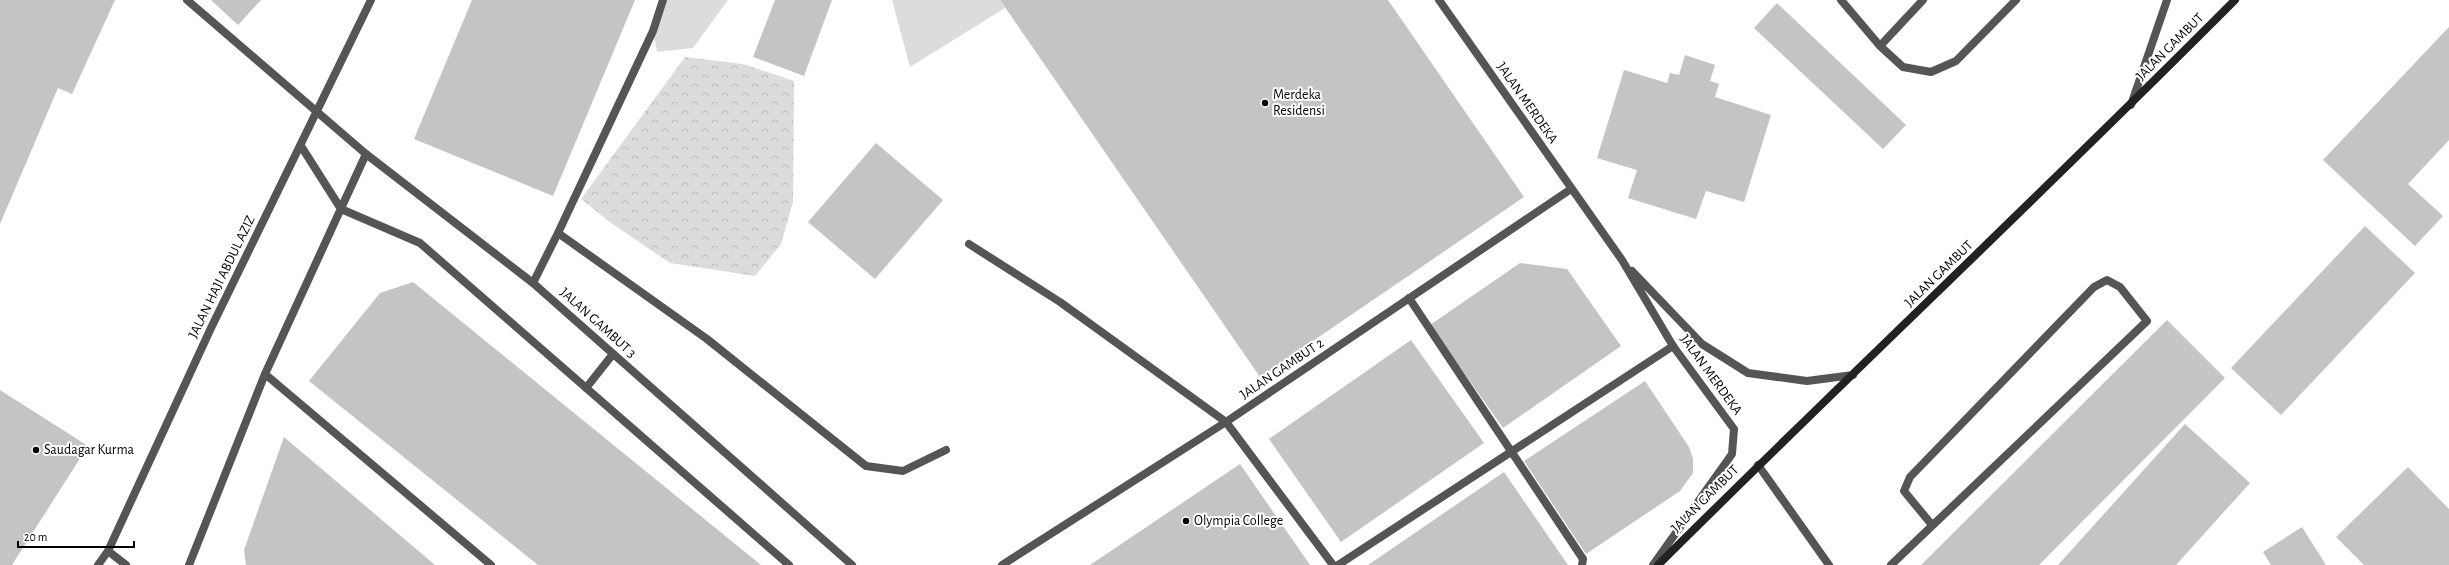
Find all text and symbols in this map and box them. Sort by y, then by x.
street label: JALAN GAMBUT [2134,11,2206,83]
street label: JALAN MERDEKA [1494,60,1560,146]
place label: Merdeka Residensi [1273,88,1325,118]
marker: Merdeka Residensi [1260,98,1270,108]
street label: JALAN HAJI ABDUL AZIZ [186,213,258,341]
street label: JALAN GAMBUT [1902,238,1976,310]
street label: JALAN GAMBUT 3 [557,285,639,361]
street label: JALAN MERDEKA [1677,332,1745,418]
street label: JALAN GAMBUT 2 [1238,336,1326,402]
place label: Saudagar Kurma [44,443,135,457]
marker: Saudagar Kurma [31,445,41,455]
street label: JALAN GAMBUT [1669,463,1741,535]
place label: Olympia College [1194,514,1283,528]
marker: Olympia College [1181,516,1191,526]
scale bar [18,523,134,549]
text: 20 m [24,531,47,543]

